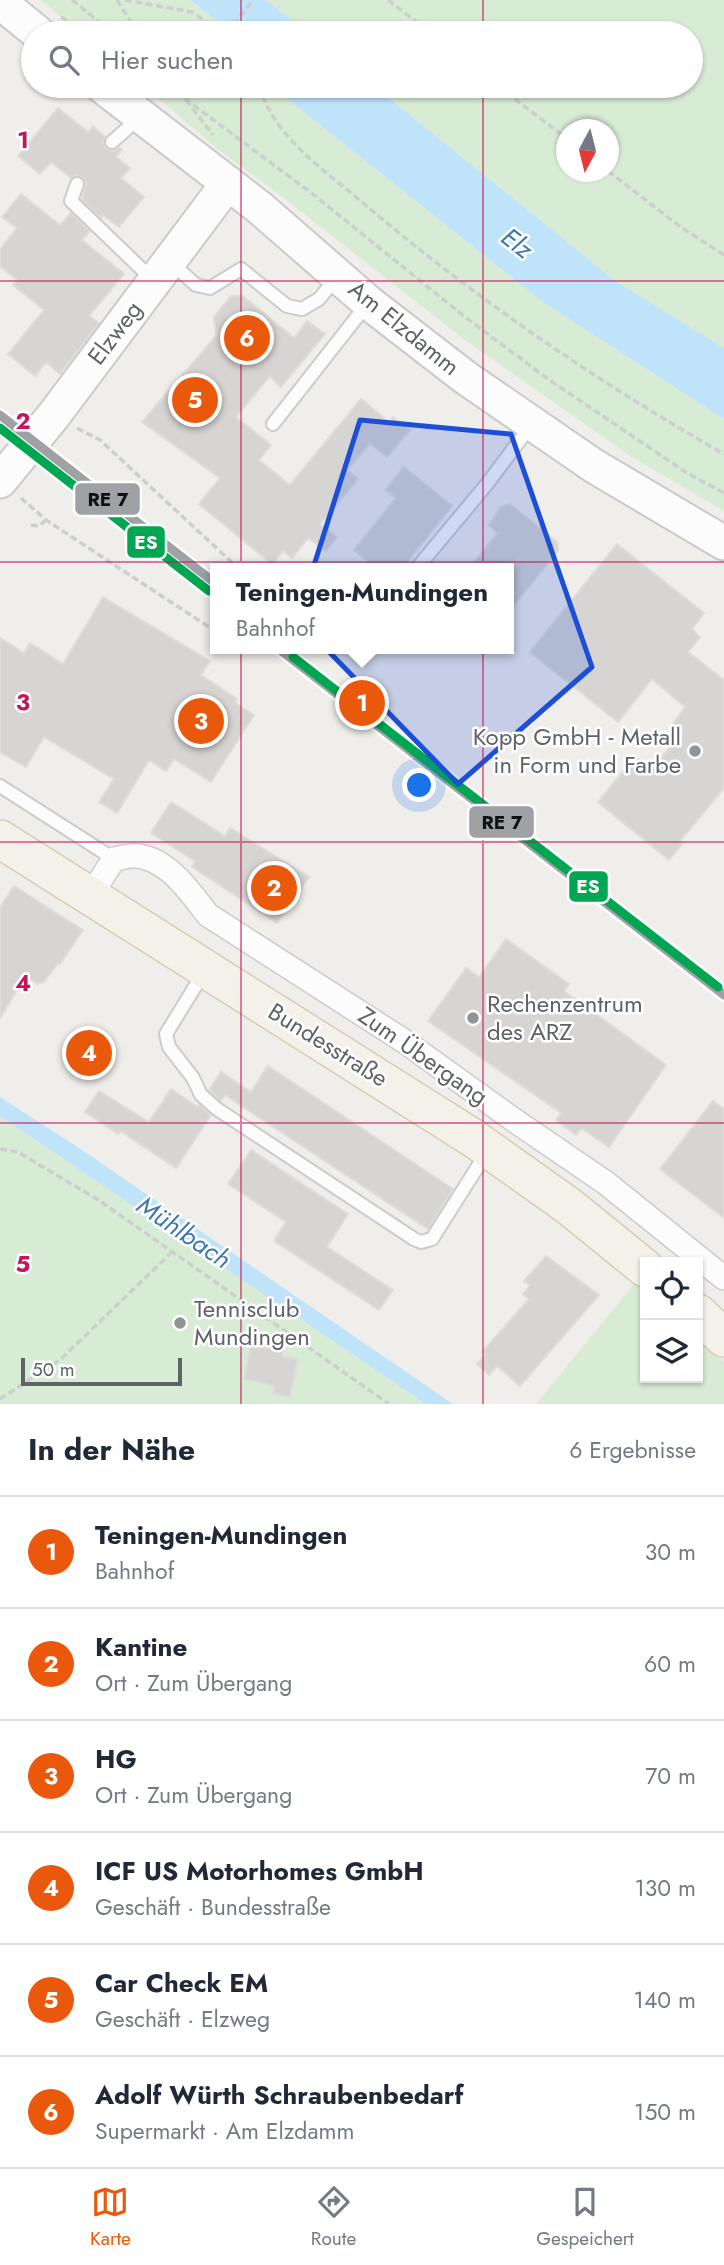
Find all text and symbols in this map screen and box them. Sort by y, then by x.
search box [21,21,703,98]
icon: search [45,41,83,79]
text: Hier suchen [101,41,234,79]
north arrow [556,119,619,182]
text: 1 [17,123,29,157]
water label: Elz [493,218,542,268]
street label: Am Elzdamm [341,272,467,383]
street label: Elzweg [79,293,150,372]
pin: 6 [224,312,270,364]
pin: 5 [172,374,218,426]
text: 2 [15,404,31,438]
line badge: RE 7 [74,482,141,516]
text: RE 7 [88,486,129,513]
line badge: ES [126,525,166,559]
text: ES [134,529,158,556]
popup [210,563,514,654]
text: Teningen-Mundingen [236,573,488,611]
text: Bahnhof [236,611,315,645]
pin: 1 [339,677,385,729]
text: 3 [16,685,30,719]
pin: 3 [178,695,224,747]
place label: Kopp GmbH - Metall in Form und Farbe [473,719,681,782]
marker: Kopp GmbH - Metall in Form und Farbe [687,743,703,759]
your location [402,768,436,802]
line badge: RE 7 [468,805,535,839]
text: RE 7 [482,809,523,836]
pin: 2 [251,862,297,914]
line badge: ES [568,870,609,903]
text: ES [576,873,600,900]
text: 4 [15,966,31,1000]
place label: Rechenzentrum des ARZ [487,986,643,1049]
street label: Bundesstraße [262,994,395,1095]
street label: Zum Übergang [351,998,495,1113]
marker: Rechenzentrum des ARZ [465,1010,481,1026]
pin: 4 [66,1027,112,1079]
water label: Mühlbach [129,1186,239,1278]
text: 5 [16,1247,30,1281]
map controls [640,1257,703,1383]
button: locate [640,1257,703,1320]
place label: Tennisclub Mundingen [194,1291,310,1354]
marker: Tennisclub Mundingen [172,1315,188,1331]
button: layers [640,1320,703,1383]
scale bar [21,1355,182,1387]
text: 50 m [32,1356,75,1383]
text: In der Nähe [28,1428,195,1471]
text: 6 Ergebnisse [569,1433,696,1467]
text: Teningen-Mundingen [95,1516,347,1554]
text: 1 [45,1535,57,1569]
text: 30 m [645,1535,696,1569]
text: Bahnhof [95,1554,174,1588]
text: Kantine [95,1628,187,1666]
text: 2 [43,1647,59,1681]
text: 60 m [644,1647,696,1681]
text: Ort · Zum Übergang [95,1666,292,1700]
text: HG [95,1740,137,1778]
text: 3 [44,1759,58,1793]
text: 70 m [645,1759,696,1793]
text: Ort · Zum Übergang [95,1778,292,1812]
text: ICF US Motorhomes GmbH [95,1852,424,1890]
text: 4 [43,1871,59,1905]
text: 130 m [634,1871,696,1905]
text: Geschäft · Bundesstraße [95,1890,331,1924]
text: Car Check EM [95,1964,268,2002]
text: 5 [44,1983,58,2017]
text: 140 m [634,1983,696,2017]
text: Geschäft · Elzweg [95,2002,270,2036]
text: Adolf Würth Schraubenbedarf [95,2076,464,2114]
text: 6 [43,2095,59,2129]
text: 150 m [634,2095,696,2129]
text: Supermarkt · Am Elzdamm [95,2114,354,2148]
tab: Karte [90,2183,131,2252]
tab: Route [311,2183,356,2252]
tab: Gespeichert [536,2183,634,2252]

